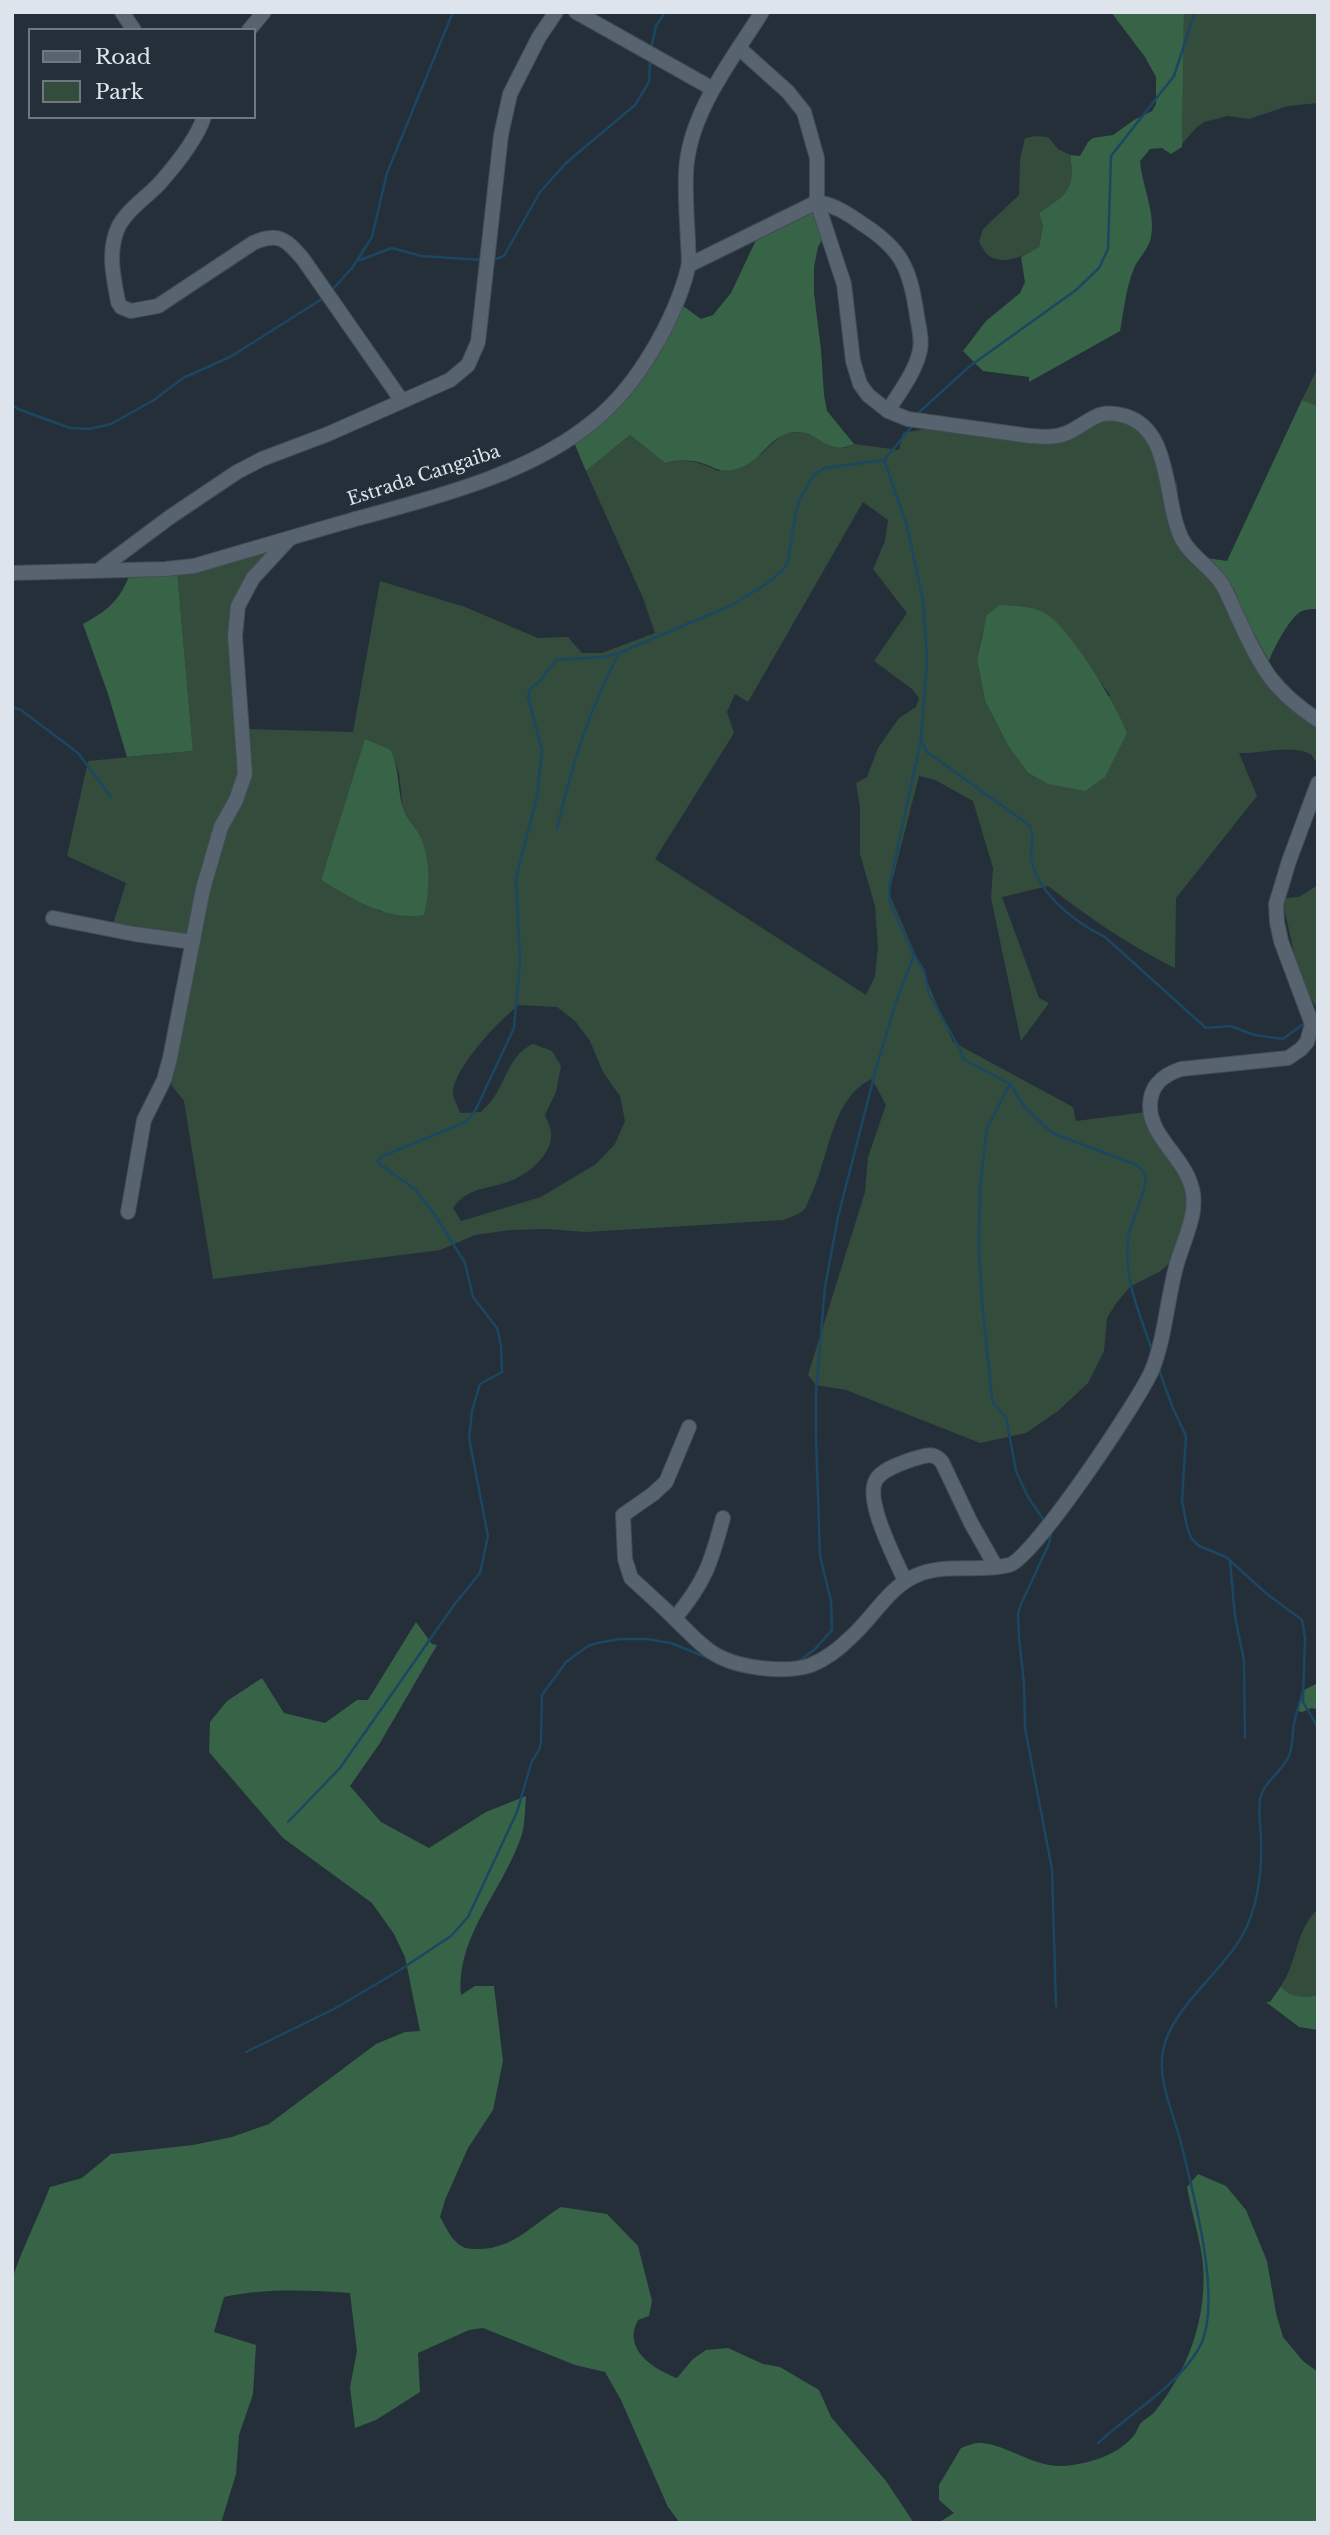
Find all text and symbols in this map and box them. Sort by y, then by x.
legend [28,28,256,119]
text: Road [95,44,151,70]
text: Park [95,79,144,105]
street label: Estrada Cangaiba [345,441,503,511]

